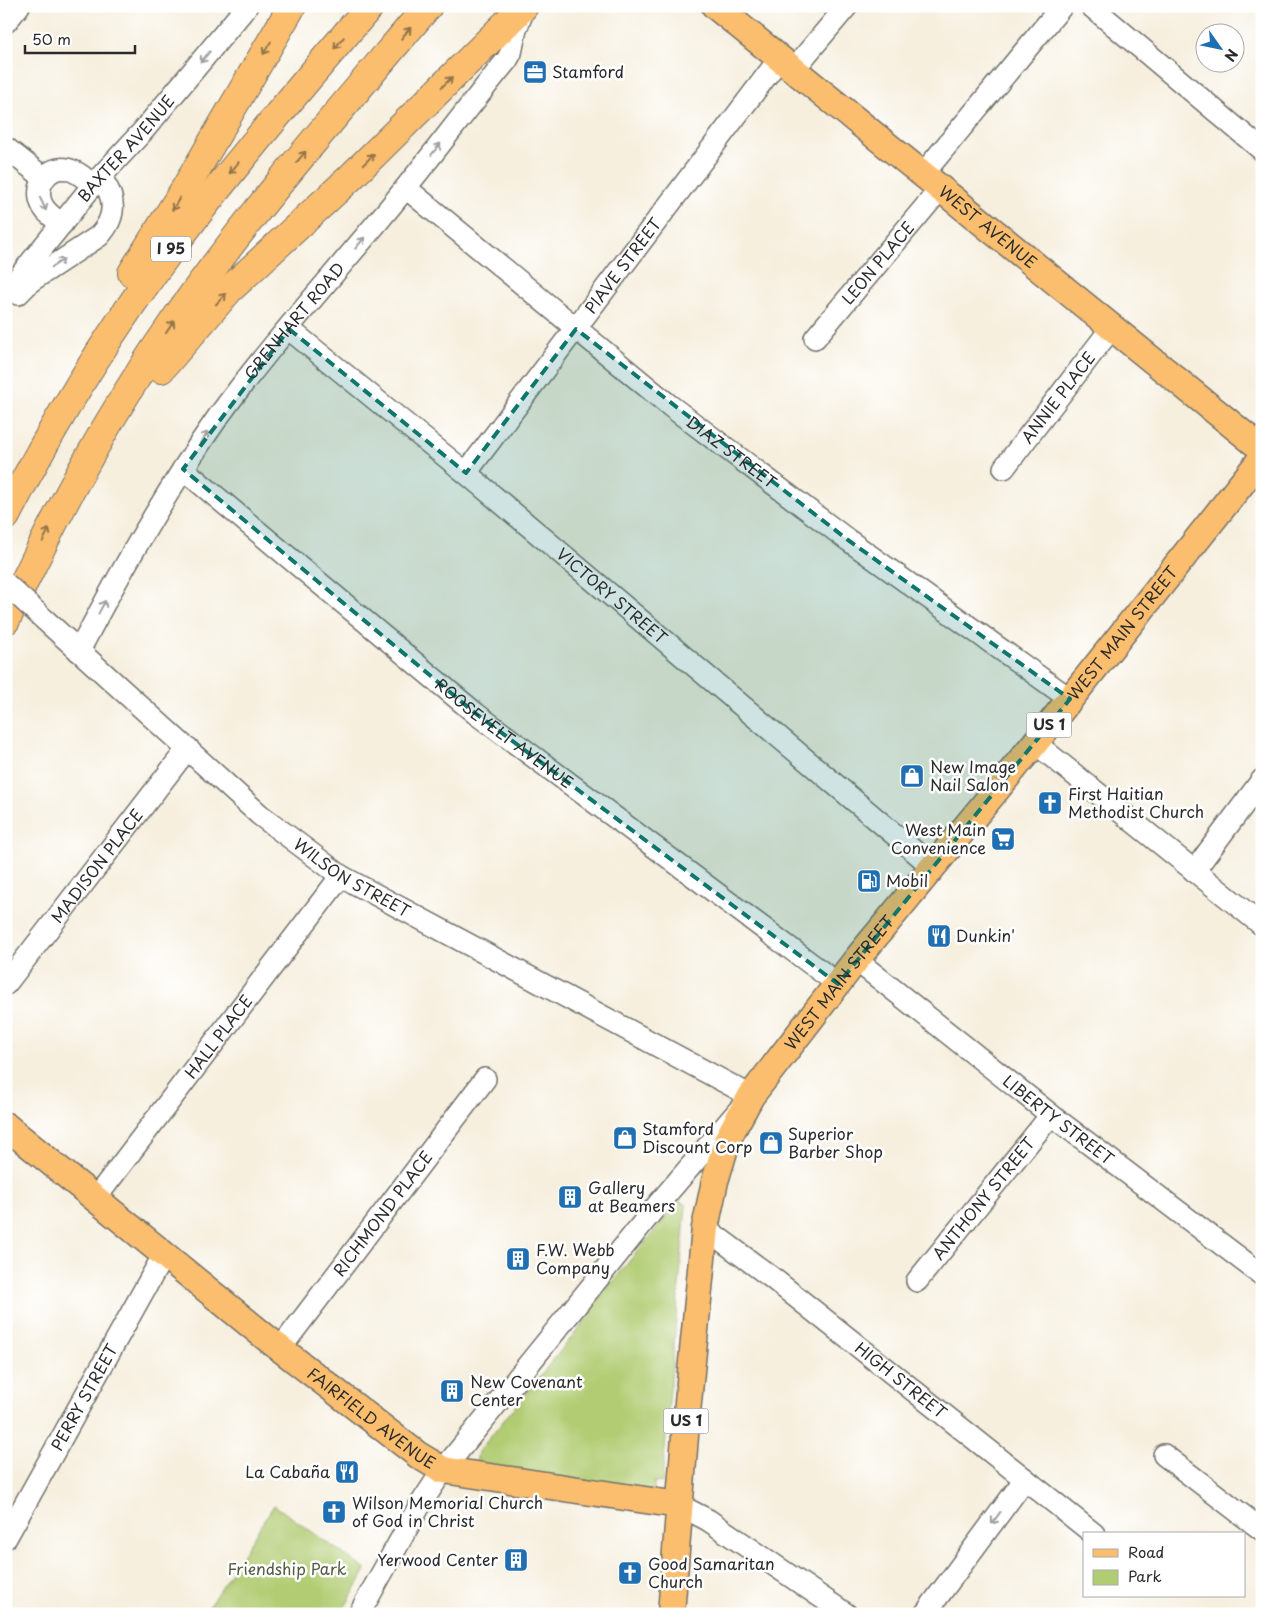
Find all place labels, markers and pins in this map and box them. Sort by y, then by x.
office icon: Stamford [522,59,548,85]
place label: Stamford [552,59,624,83]
place label: New Image Nail Salon [930,754,1016,796]
shop icon: New Image Nail Salon [899,763,925,789]
place label: First Haitian Methodist Church [1068,781,1204,823]
church icon: First Haitian Methodist Church [1037,790,1063,816]
place label: West Main Convenience [891,817,986,859]
supermarket icon: West Main Convenience [990,826,1016,852]
fuel station icon: Mobil [856,868,882,894]
place label: Mobil [886,868,928,892]
restaurant icon: Dunkin' [926,923,952,949]
place label: Dunkin' [956,923,1015,947]
place label: Stamford Discount Corp [642,1116,752,1158]
place label: Superior Barber Shop [788,1121,883,1163]
shop icon: Stamford Discount Corp [612,1125,638,1151]
shop icon: Superior Barber Shop [758,1130,784,1156]
place label: Gallery at Beamers [588,1175,675,1217]
building icon: Gallery at Beamers [557,1184,583,1210]
place label: F.W. Webb Company [536,1237,615,1279]
building icon: F.W. Webb Company [505,1246,531,1272]
place label: New Covenant Center [470,1369,583,1411]
building icon: New Covenant Center [439,1378,465,1404]
place label: La Cabaña [245,1459,330,1483]
restaurant icon: La Cabaña [334,1459,360,1485]
place label: Wilson Memorial Church of God in Christ [352,1490,543,1532]
church icon: Wilson Memorial Church of God in Christ [321,1499,347,1525]
place label: Yerwood Center [377,1547,499,1571]
building icon: Yerwood Center [503,1547,529,1573]
place label: Good Samaritan Church [648,1551,775,1593]
church icon: Good Samaritan Church [617,1560,643,1586]

